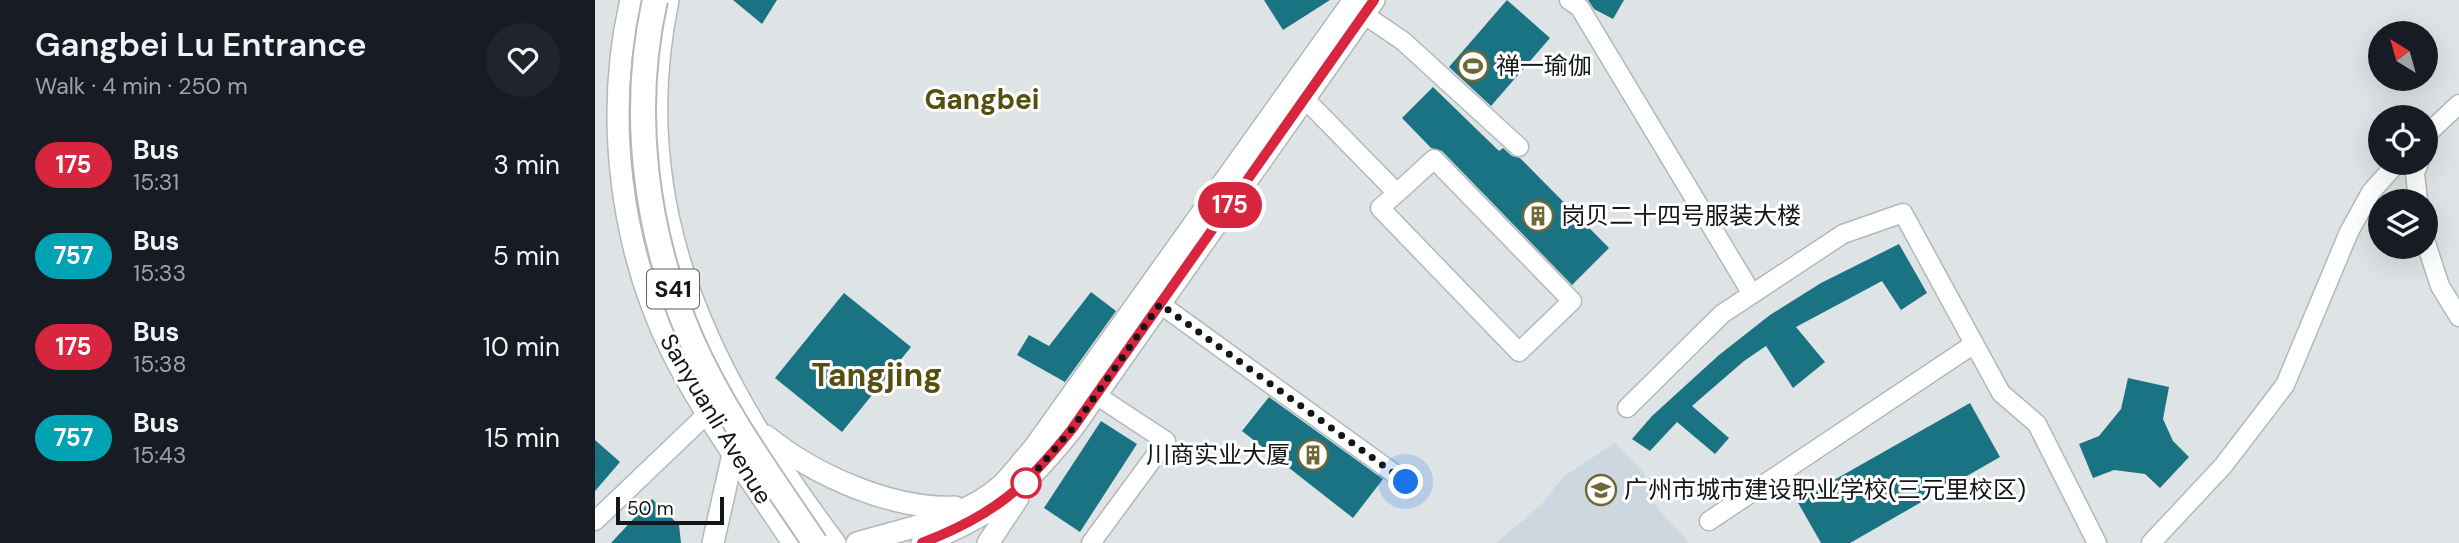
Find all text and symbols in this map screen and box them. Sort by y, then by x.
north arrow [2368,21,2438,91]
map controls [2368,21,2438,259]
text: Gangbei Lu Entrance [35,23,366,66]
button: heart [486,23,560,97]
sports icon: 禅一瑜伽 [1456,49,1490,83]
place label: 禅一瑜伽 [1496,50,1592,81]
text: Walk · 4 min · 250 m [35,71,248,101]
district label: Gangbei [924,81,1040,118]
button: locate [2368,105,2438,175]
text: Bus [133,133,179,167]
text: 3 min [493,148,560,182]
text: 175 [56,149,91,180]
text: 15:31 [133,167,179,197]
line badge: 175 [1190,182,1270,228]
text: 175 [1212,189,1248,220]
button: layers [2368,189,2438,259]
building icon: 岗贝二十四号服装大楼 [1521,199,1555,233]
place label: 岗贝二十四号服装大楼 [1561,200,1801,231]
text: Bus [133,224,179,258]
text: 5 min [493,239,560,273]
text: 757 [54,240,93,271]
text: 15:33 [133,258,186,288]
road number: S41 [647,270,699,308]
text: Bus [133,315,179,349]
street label: Sanyuanli Avenue [653,328,780,510]
text: 10 min [483,330,560,364]
text: 175 [56,331,91,362]
text: 15:38 [133,349,186,379]
district label: Tangjing [812,354,942,396]
text: Bus [133,406,179,440]
text: 15 min [485,421,560,455]
text: 757 [54,422,93,453]
building icon: 川商实业大厦 [1296,438,1330,472]
place label: 川商实业大厦 [1146,439,1290,470]
text: 15:43 [133,440,186,470]
your location [1388,464,1423,499]
unlabelled marker [1011,468,1041,498]
school or university icon: 广州市城市建设职业学校(三元里校区) [1584,473,1618,507]
place label: 广州市城市建设职业学校(三元里校区) [1624,474,2026,505]
scale bar [616,494,725,526]
text: 50 m [627,496,674,521]

